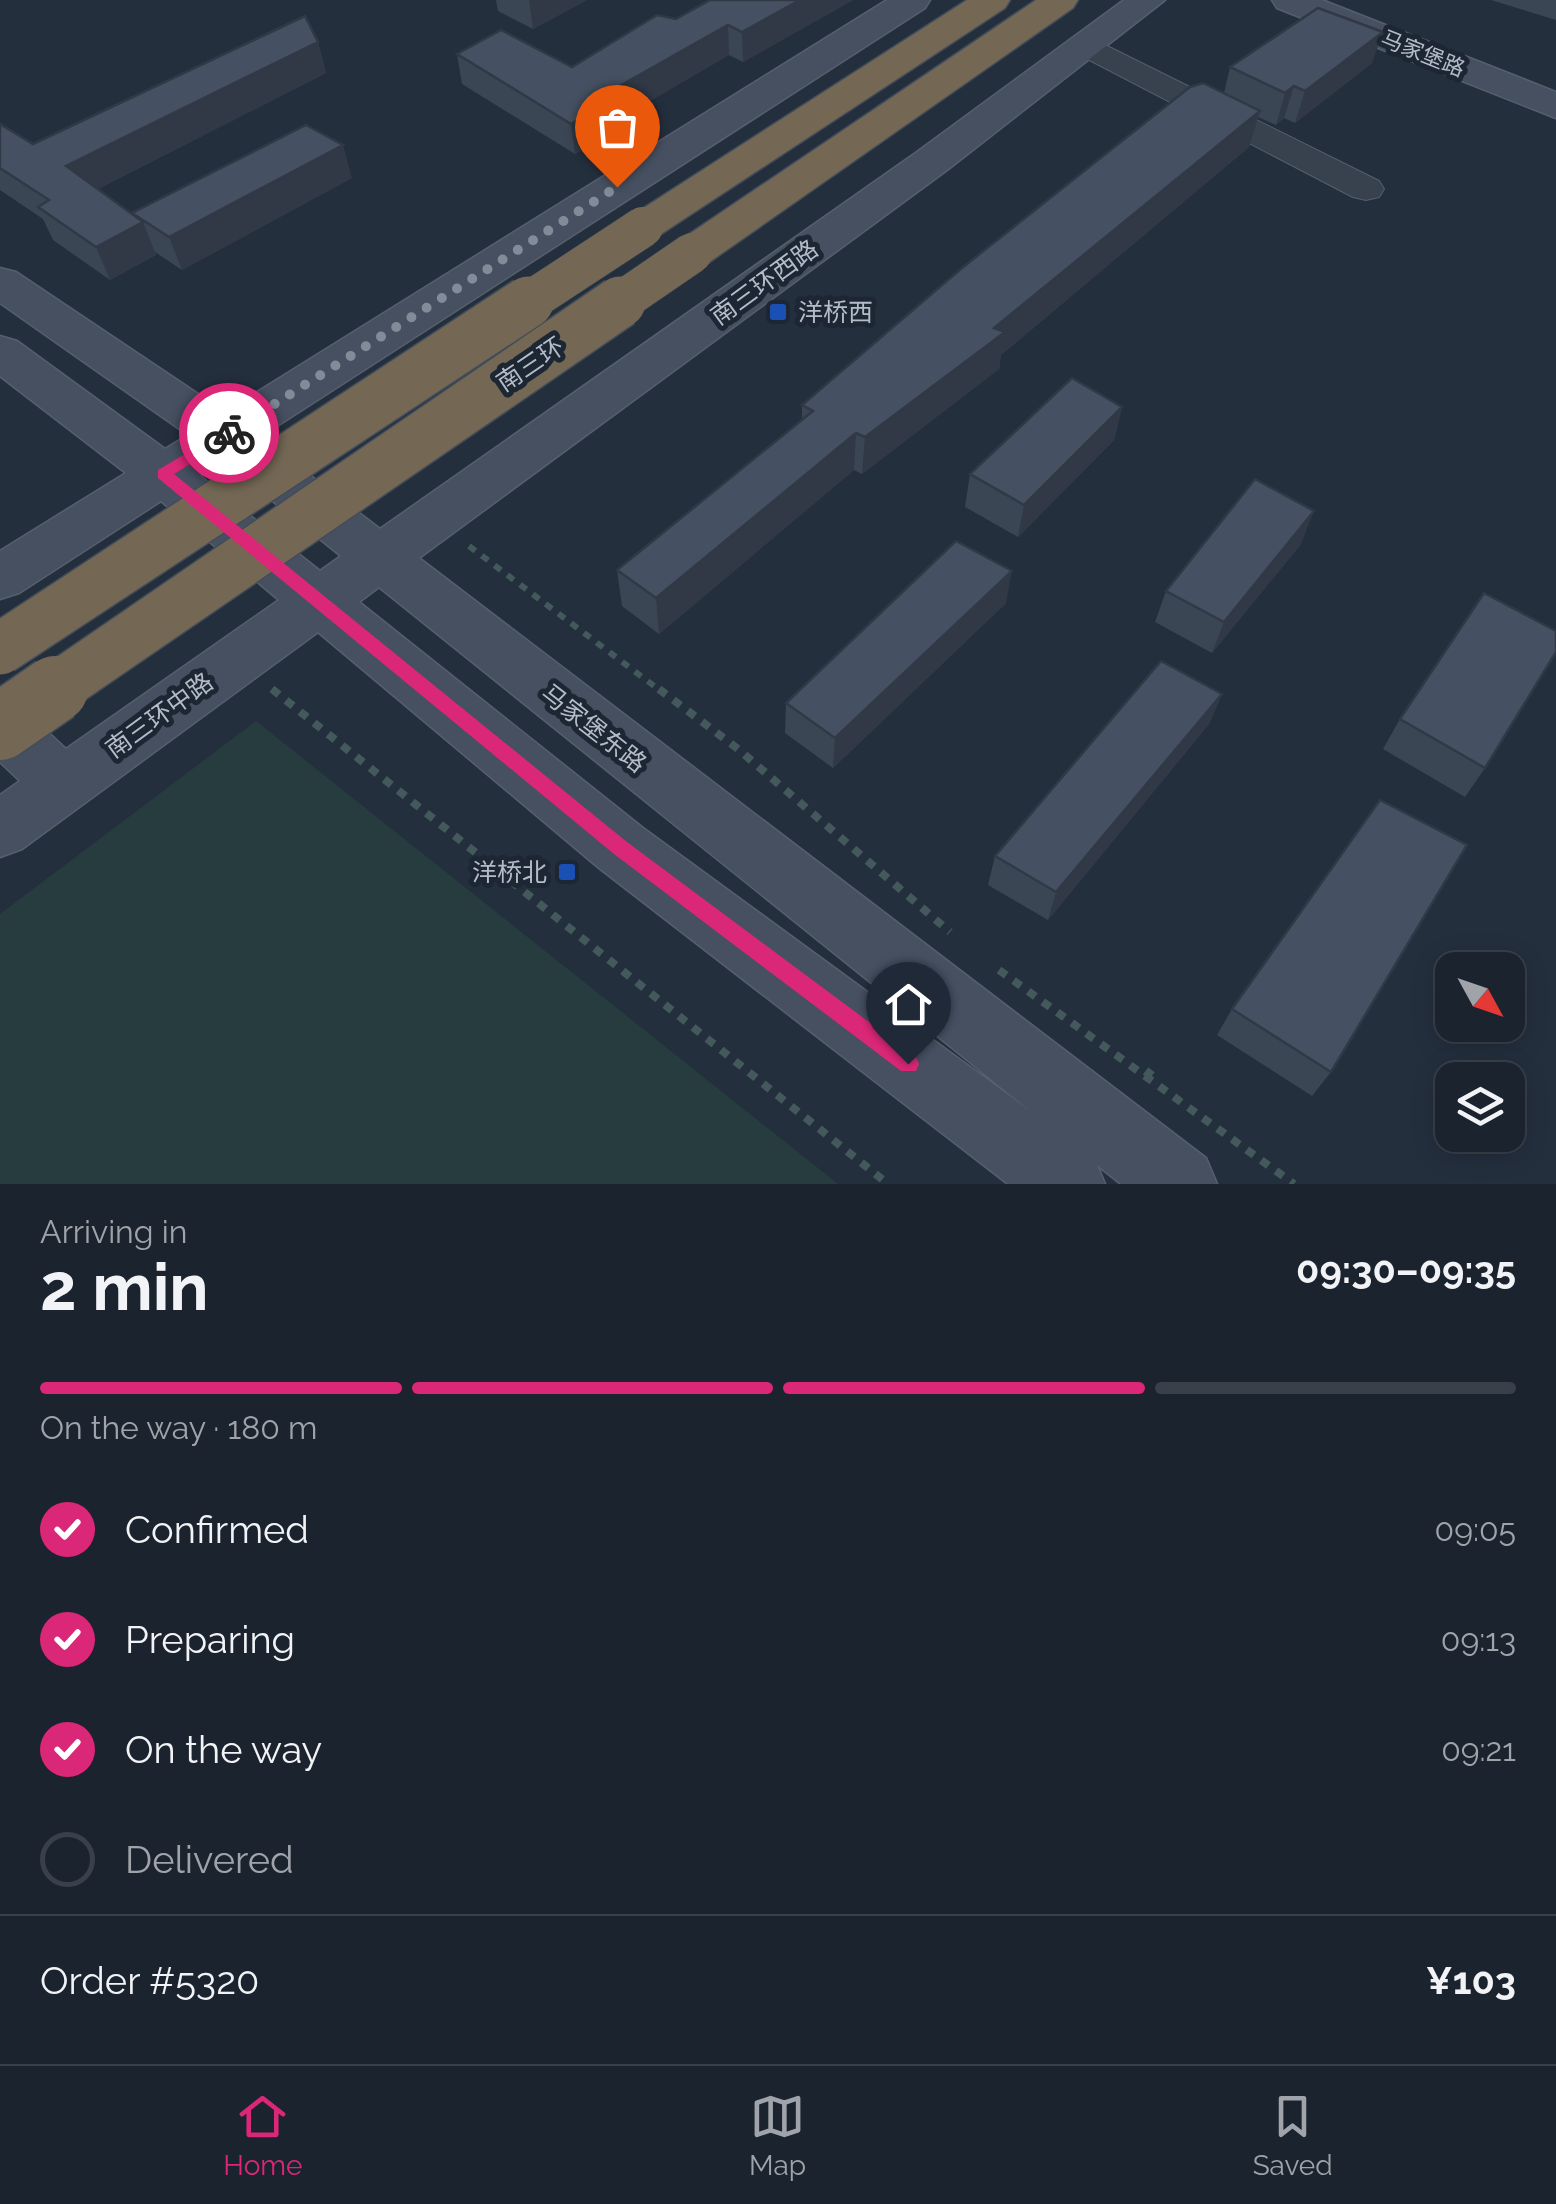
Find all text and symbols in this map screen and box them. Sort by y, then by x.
street label: 马家堡路 [1377,24,1469,82]
pin [575,85,660,188]
icon: bag [590,100,645,155]
street label: 南三环西路 [705,233,823,331]
place label: 洋桥西 [798,297,873,327]
marker: 洋桥西 [767,301,789,323]
street label: 南三环 [491,331,569,397]
courier [179,383,279,483]
icon: bike [202,406,257,461]
street label: 南三环中路 [100,666,218,764]
street label: 马家堡东路 [536,678,652,778]
place label: 洋桥北 [472,857,547,887]
marker: 洋桥北 [556,861,578,883]
north arrow [1435,952,1525,1042]
map controls [1435,952,1525,1152]
pin [866,962,951,1065]
icon: home [881,977,936,1032]
button: layers [1435,1062,1525,1152]
text: Arriving in [40,1213,187,1250]
text: 09:30–09:35 [1296,1247,1516,1292]
text: 2 min [40,1249,209,1325]
text: On the way · 180 m [40,1409,317,1446]
icon: check [40,1502,95,1557]
text: Confirmed [125,1507,309,1552]
text: 09:05 [1435,1511,1516,1548]
icon: check [40,1612,95,1667]
text: Preparing [125,1617,295,1662]
text: 09:13 [1441,1621,1516,1658]
icon: check [40,1722,95,1777]
text: On the way [125,1727,322,1772]
text: 09:21 [1441,1731,1516,1768]
text: Delivered [125,1837,294,1882]
text: Order #5320 [40,1958,259,2003]
text: ¥103 [1426,1958,1516,2003]
tab: Home [223,2089,303,2182]
tab: Map [749,2089,806,2182]
tab: Saved [1253,2089,1333,2182]

